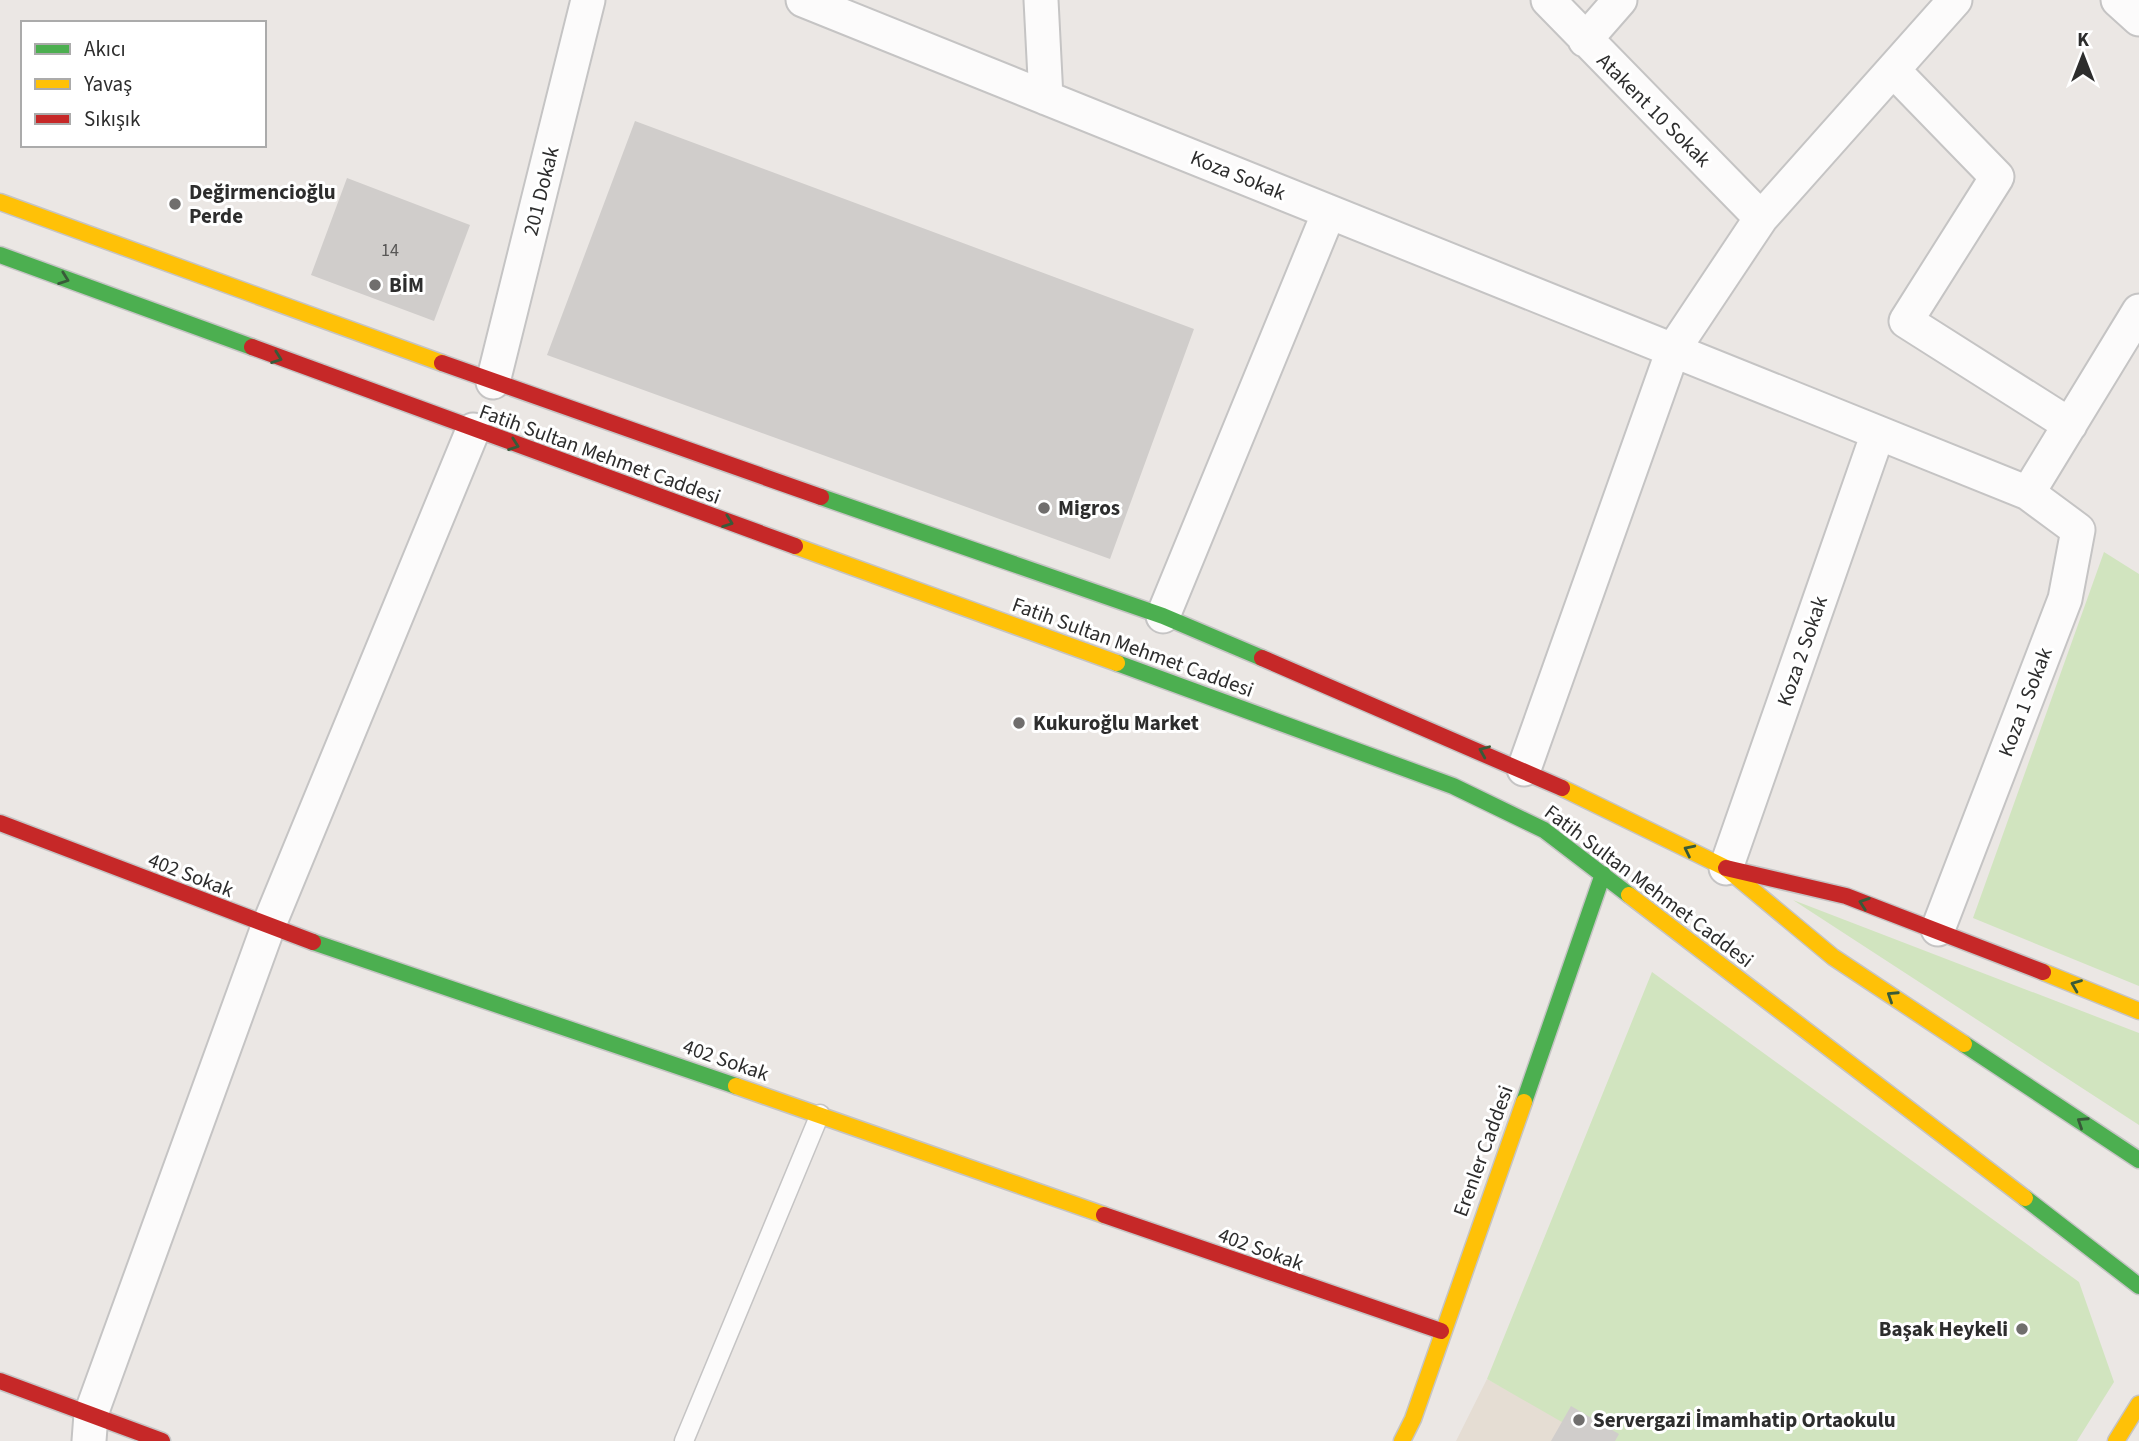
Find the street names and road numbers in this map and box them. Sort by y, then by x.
street label: Atakent 10 Sokak [1590,46,1718,174]
street label: Koza Sokak [1186,142,1291,208]
street label: 201 Dokak [515,143,567,239]
street label: Fatih Sultan Mehmet Caddesi [475,396,725,512]
street label: Fatih Sultan Mehmet Caddesi [1008,589,1258,705]
street label: Koza 2 Sokak [1769,591,1835,710]
street label: Koza 1 Sokak [1990,642,2060,761]
street label: Fatih Sultan Mehmet Caddesi [1538,797,1760,975]
street label: 402 Sokak [144,845,239,905]
street label: 402 Sokak [679,1031,774,1089]
street label: Erenler Caddesi [1445,1081,1521,1221]
street label: 402 Sokak [1214,1220,1309,1279]

